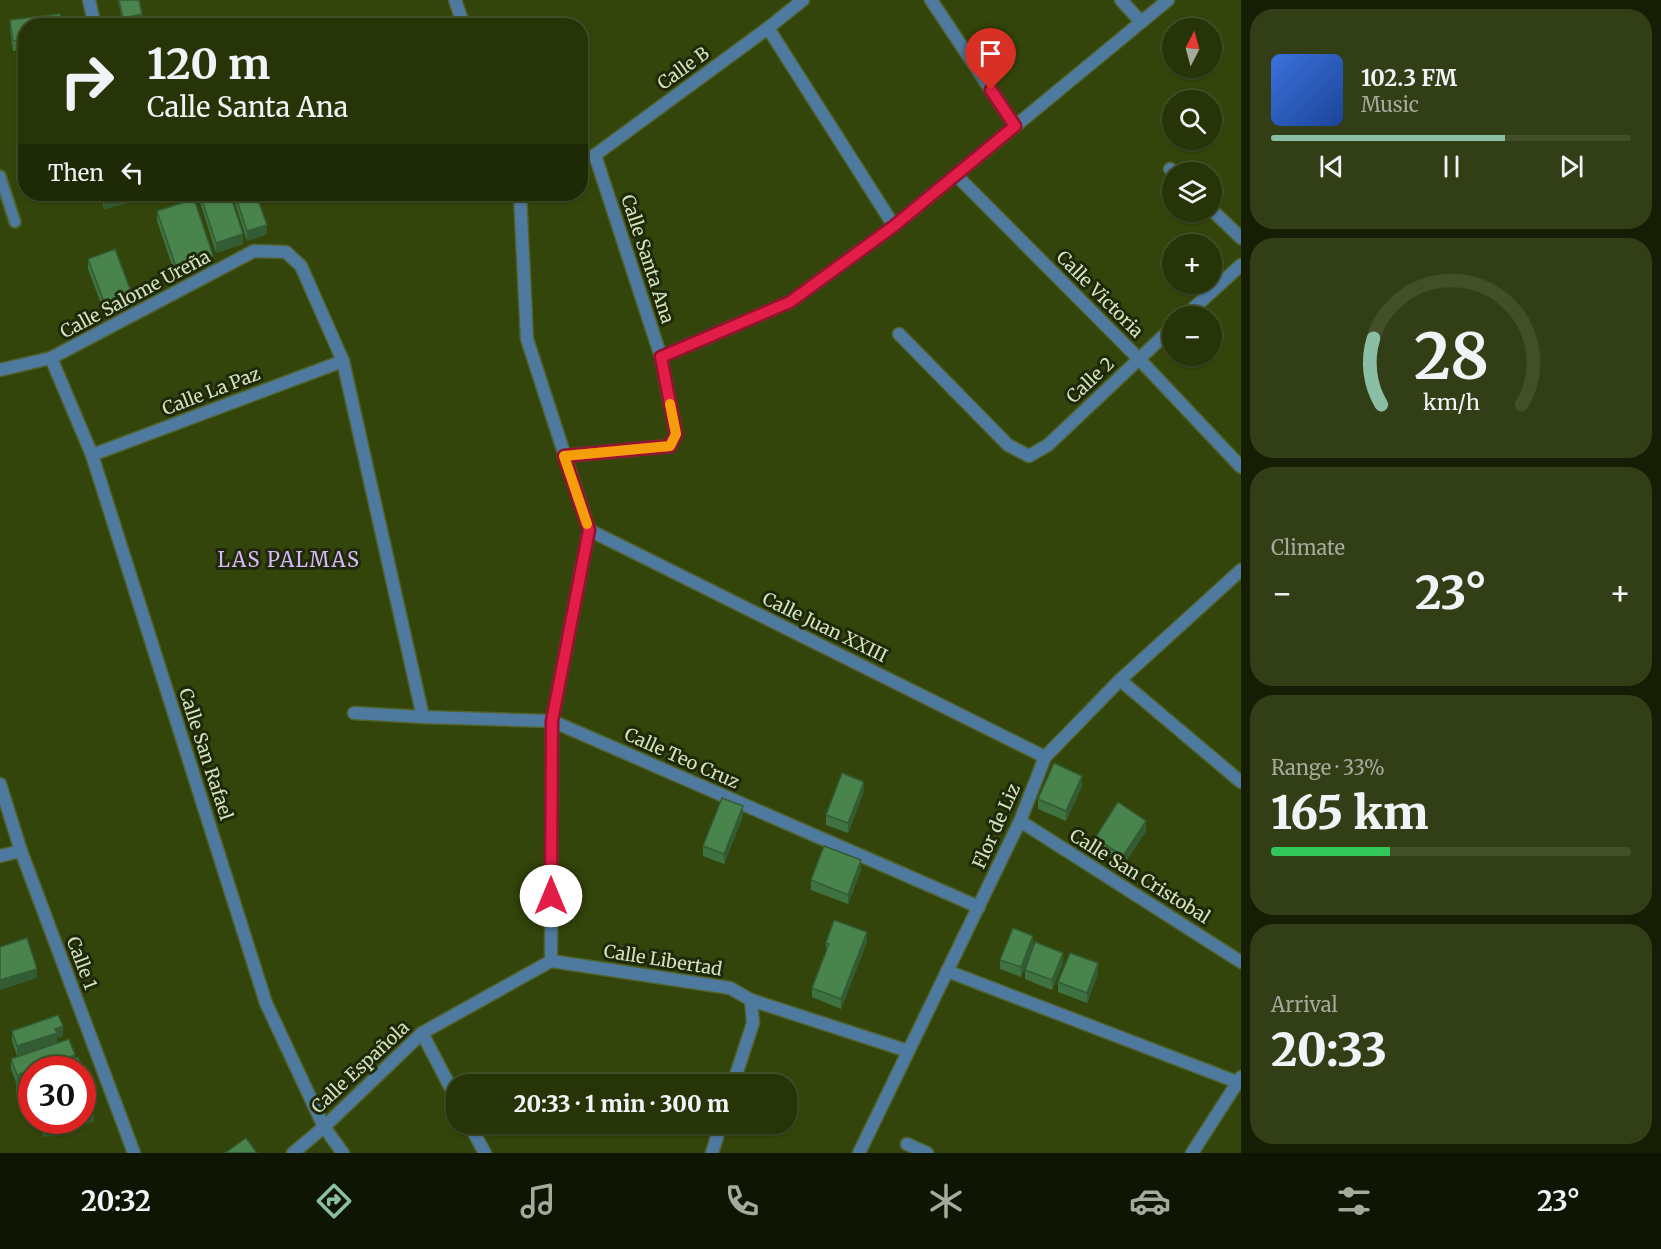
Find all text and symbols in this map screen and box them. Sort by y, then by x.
north arrow [1162,18,1222,78]
map controls [1162,18,1222,366]
pin [965,28,1016,90]
icon: arrive [974,37,1007,70]
text: 120 m [147,38,270,90]
street label: Calle B [653,41,713,95]
icon: right [48,42,126,120]
text: 102.3 FM [1361,64,1457,92]
text: Calle Santa Ana [147,90,348,124]
button: search [1162,90,1222,150]
text: Music [1361,92,1419,117]
icon: previous [1315,150,1348,183]
icon: pause [1435,150,1468,183]
icon: next [1555,150,1588,183]
icon: left [116,156,149,189]
text: Then [48,159,104,187]
button: layers [1162,162,1222,222]
street label: Calle Santa Ana [616,192,680,327]
button: + [1162,234,1222,294]
street label: Calle Salome Ureña [56,245,214,343]
street label: Calle Victoria [1052,246,1149,343]
button: − [1162,306,1222,366]
text: 28 [1414,318,1488,396]
street label: Calle 2 [1061,352,1119,408]
street label: Calle La Paz [159,362,263,420]
text: km/h [1423,389,1479,416]
text: Climate [1271,535,1345,560]
district label: LAS PALMAS [218,547,360,572]
text: 23° [1415,565,1487,621]
text: − [1271,573,1293,614]
text: + [1609,573,1631,614]
street label: Calle Juan XXIII [759,587,891,667]
street label: Calle San Rafael [174,685,238,823]
street label: Calle Teo Cruz [621,722,743,794]
text: Range · 33% [1271,755,1385,780]
street label: Flor de Liz [967,780,1025,872]
text: 165 km [1271,785,1428,841]
street label: Calle San Cristobal [1066,824,1215,929]
position arrow [519,864,583,928]
street label: Calle 1 [61,933,103,993]
street label: Calle Libertad [602,939,724,981]
text: Arrival [1271,992,1338,1017]
street label: Calle Española [306,1016,414,1118]
text: 20:33 [1271,1022,1387,1078]
speed limit sign: 30 [18,1056,96,1134]
text: 20:33 · 1 min · 300 m [514,1090,729,1118]
icon: directions [313,1180,355,1222]
icon: music [517,1180,559,1222]
icon: phone [721,1180,763,1222]
icon: climate [925,1180,967,1222]
icon: car [1129,1180,1171,1222]
icon: filters [1333,1180,1375,1222]
text: 20:32 [81,1184,151,1218]
text: 23° [1537,1184,1580,1218]

